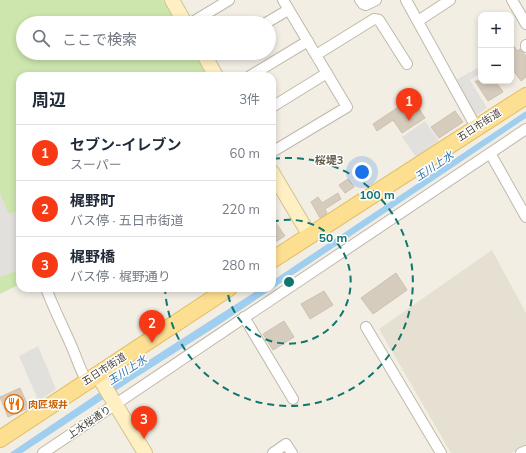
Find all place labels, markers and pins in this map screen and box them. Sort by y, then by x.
pin: 1 [396,88,422,121]
centre of rings [282,275,296,289]
pin: 2 [139,310,165,343]
restaurant icon: 肉匠坂井 [3,393,25,415]
place label: 肉匠坂井 [28,398,68,411]
pin: 3 [131,406,157,439]

